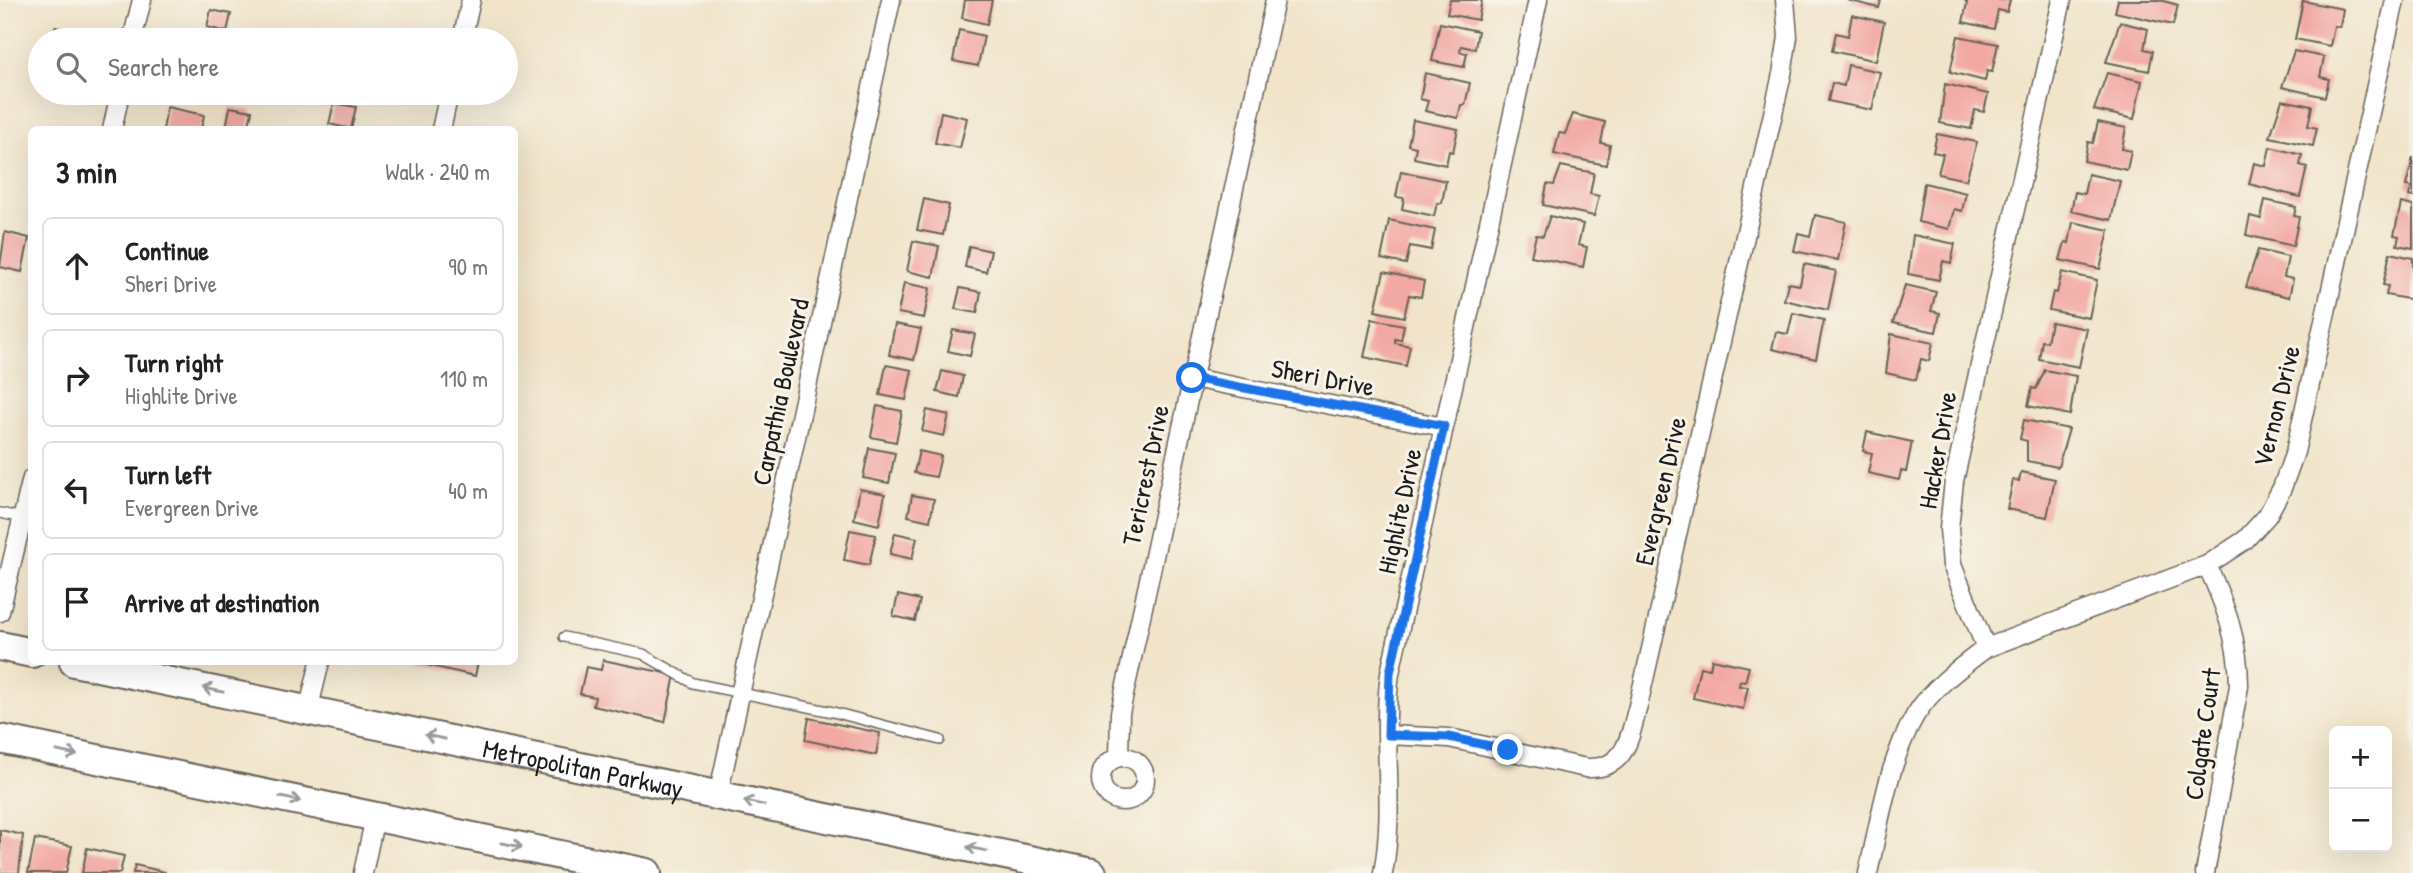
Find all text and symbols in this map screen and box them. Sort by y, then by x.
search box [28,28,518,105]
icon: search [52,48,90,86]
text: Search here [108,49,219,84]
text: 3 min [56,152,117,192]
text: Walk · 240 m [385,156,490,187]
text: Continue [125,233,209,268]
icon: ahead [58,247,96,285]
text: 90 m [448,251,488,282]
text: Sheri Drive [125,268,217,299]
street label: Carpathia Boulevard [743,296,817,488]
street label: Vernon Drive [2244,342,2308,470]
text: Turn right [125,345,223,380]
street label: Sheri Drive [1269,350,1377,404]
icon: right [58,359,96,397]
route start [1176,362,1207,393]
text: 110 m [440,363,488,394]
text: Highlite Drive [125,380,238,411]
street label: Hacker Drive [1909,389,1965,511]
street label: Tericrest Drive [1113,402,1177,548]
street label: Evergreen Drive [1626,413,1694,569]
street label: Highlite Drive [1369,445,1429,577]
text: Turn left [125,457,211,492]
icon: left [58,471,96,509]
text: 40 m [448,475,488,506]
text: Evergreen Drive [125,492,259,523]
icon: arrive [58,583,96,621]
text: Arrive at destination [125,585,320,620]
street label: Colgate Court [2175,665,2229,802]
one-way arrow [202,683,225,697]
map controls [2329,726,2392,852]
button: + [2329,726,2392,789]
one-way arrow [424,729,447,743]
street label: Metropolitan Parkway [480,730,686,805]
route end [1492,734,1523,765]
one-way arrow [55,746,78,760]
button: − [2329,789,2392,852]
one-way arrow [278,792,301,806]
one-way arrow [743,795,766,809]
one-way arrow [500,839,523,852]
one-way arrow [966,842,989,856]

